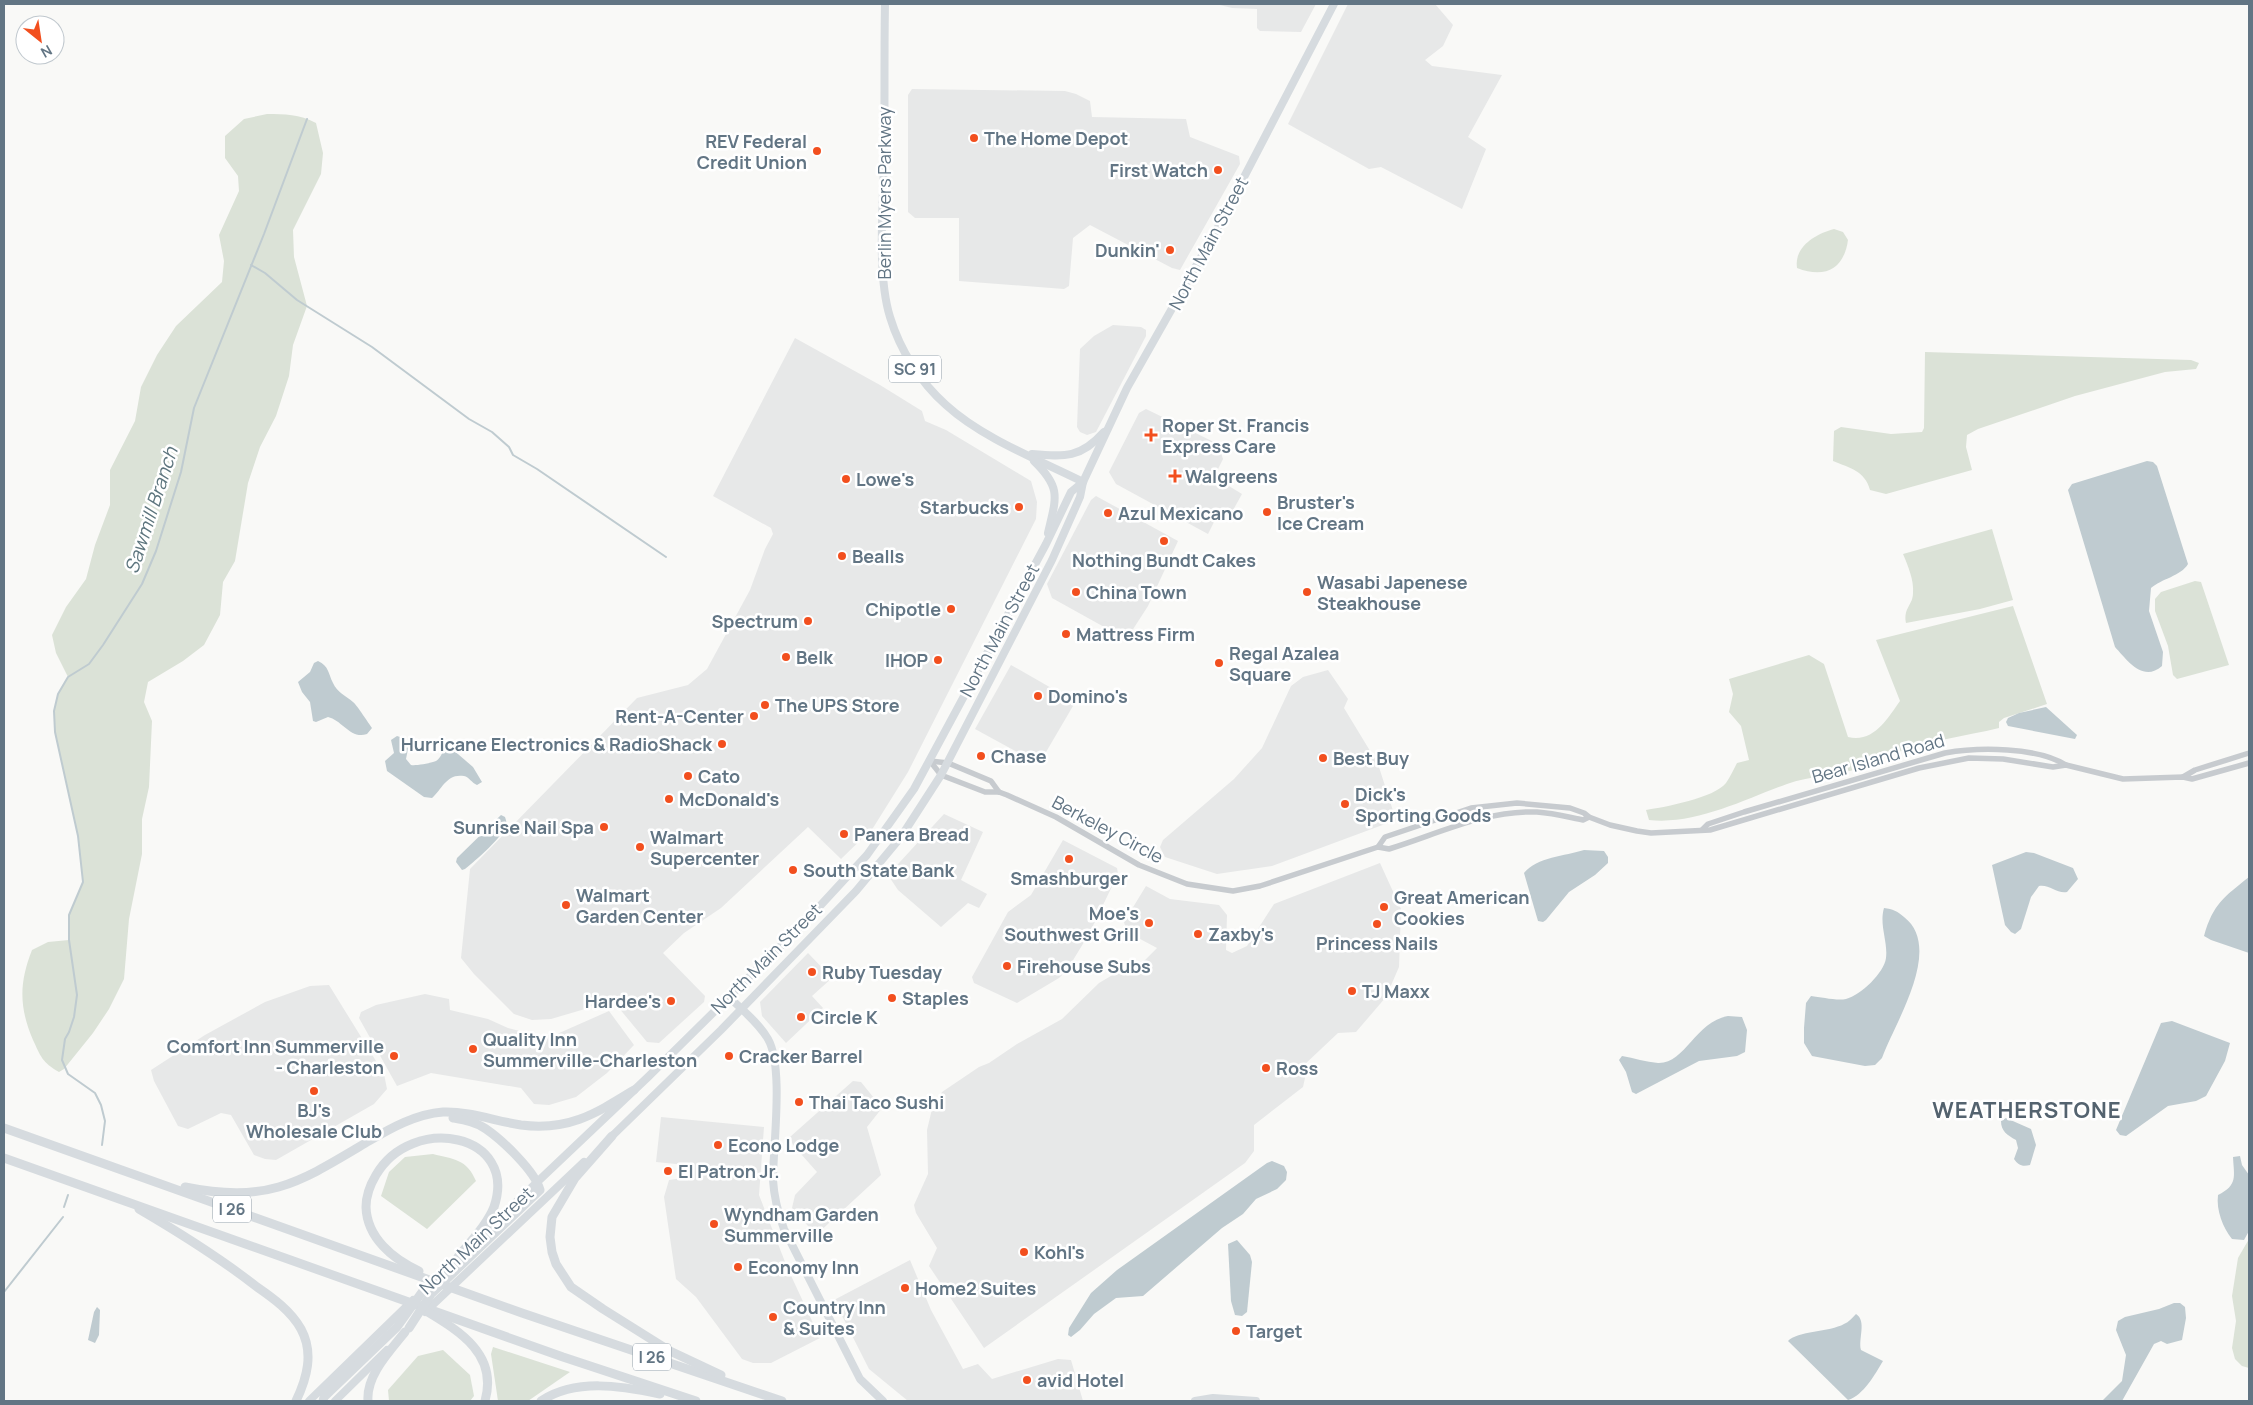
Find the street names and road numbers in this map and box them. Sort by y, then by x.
street label: Berlin Myers Parkway [872,106,896,279]
street label: North Main Street [1163,172,1253,314]
road number: SC 91 [889,356,941,382]
street label: North Main Street [954,559,1044,701]
street label: Bear Island Road [1809,728,1947,788]
street label: Berkeley Circle [1048,790,1168,868]
street label: North Main Street [705,897,827,1019]
street label: North Main Street [414,1181,538,1299]
road number: I 26 [213,1196,251,1222]
road number: I 26 [633,1344,671,1370]

